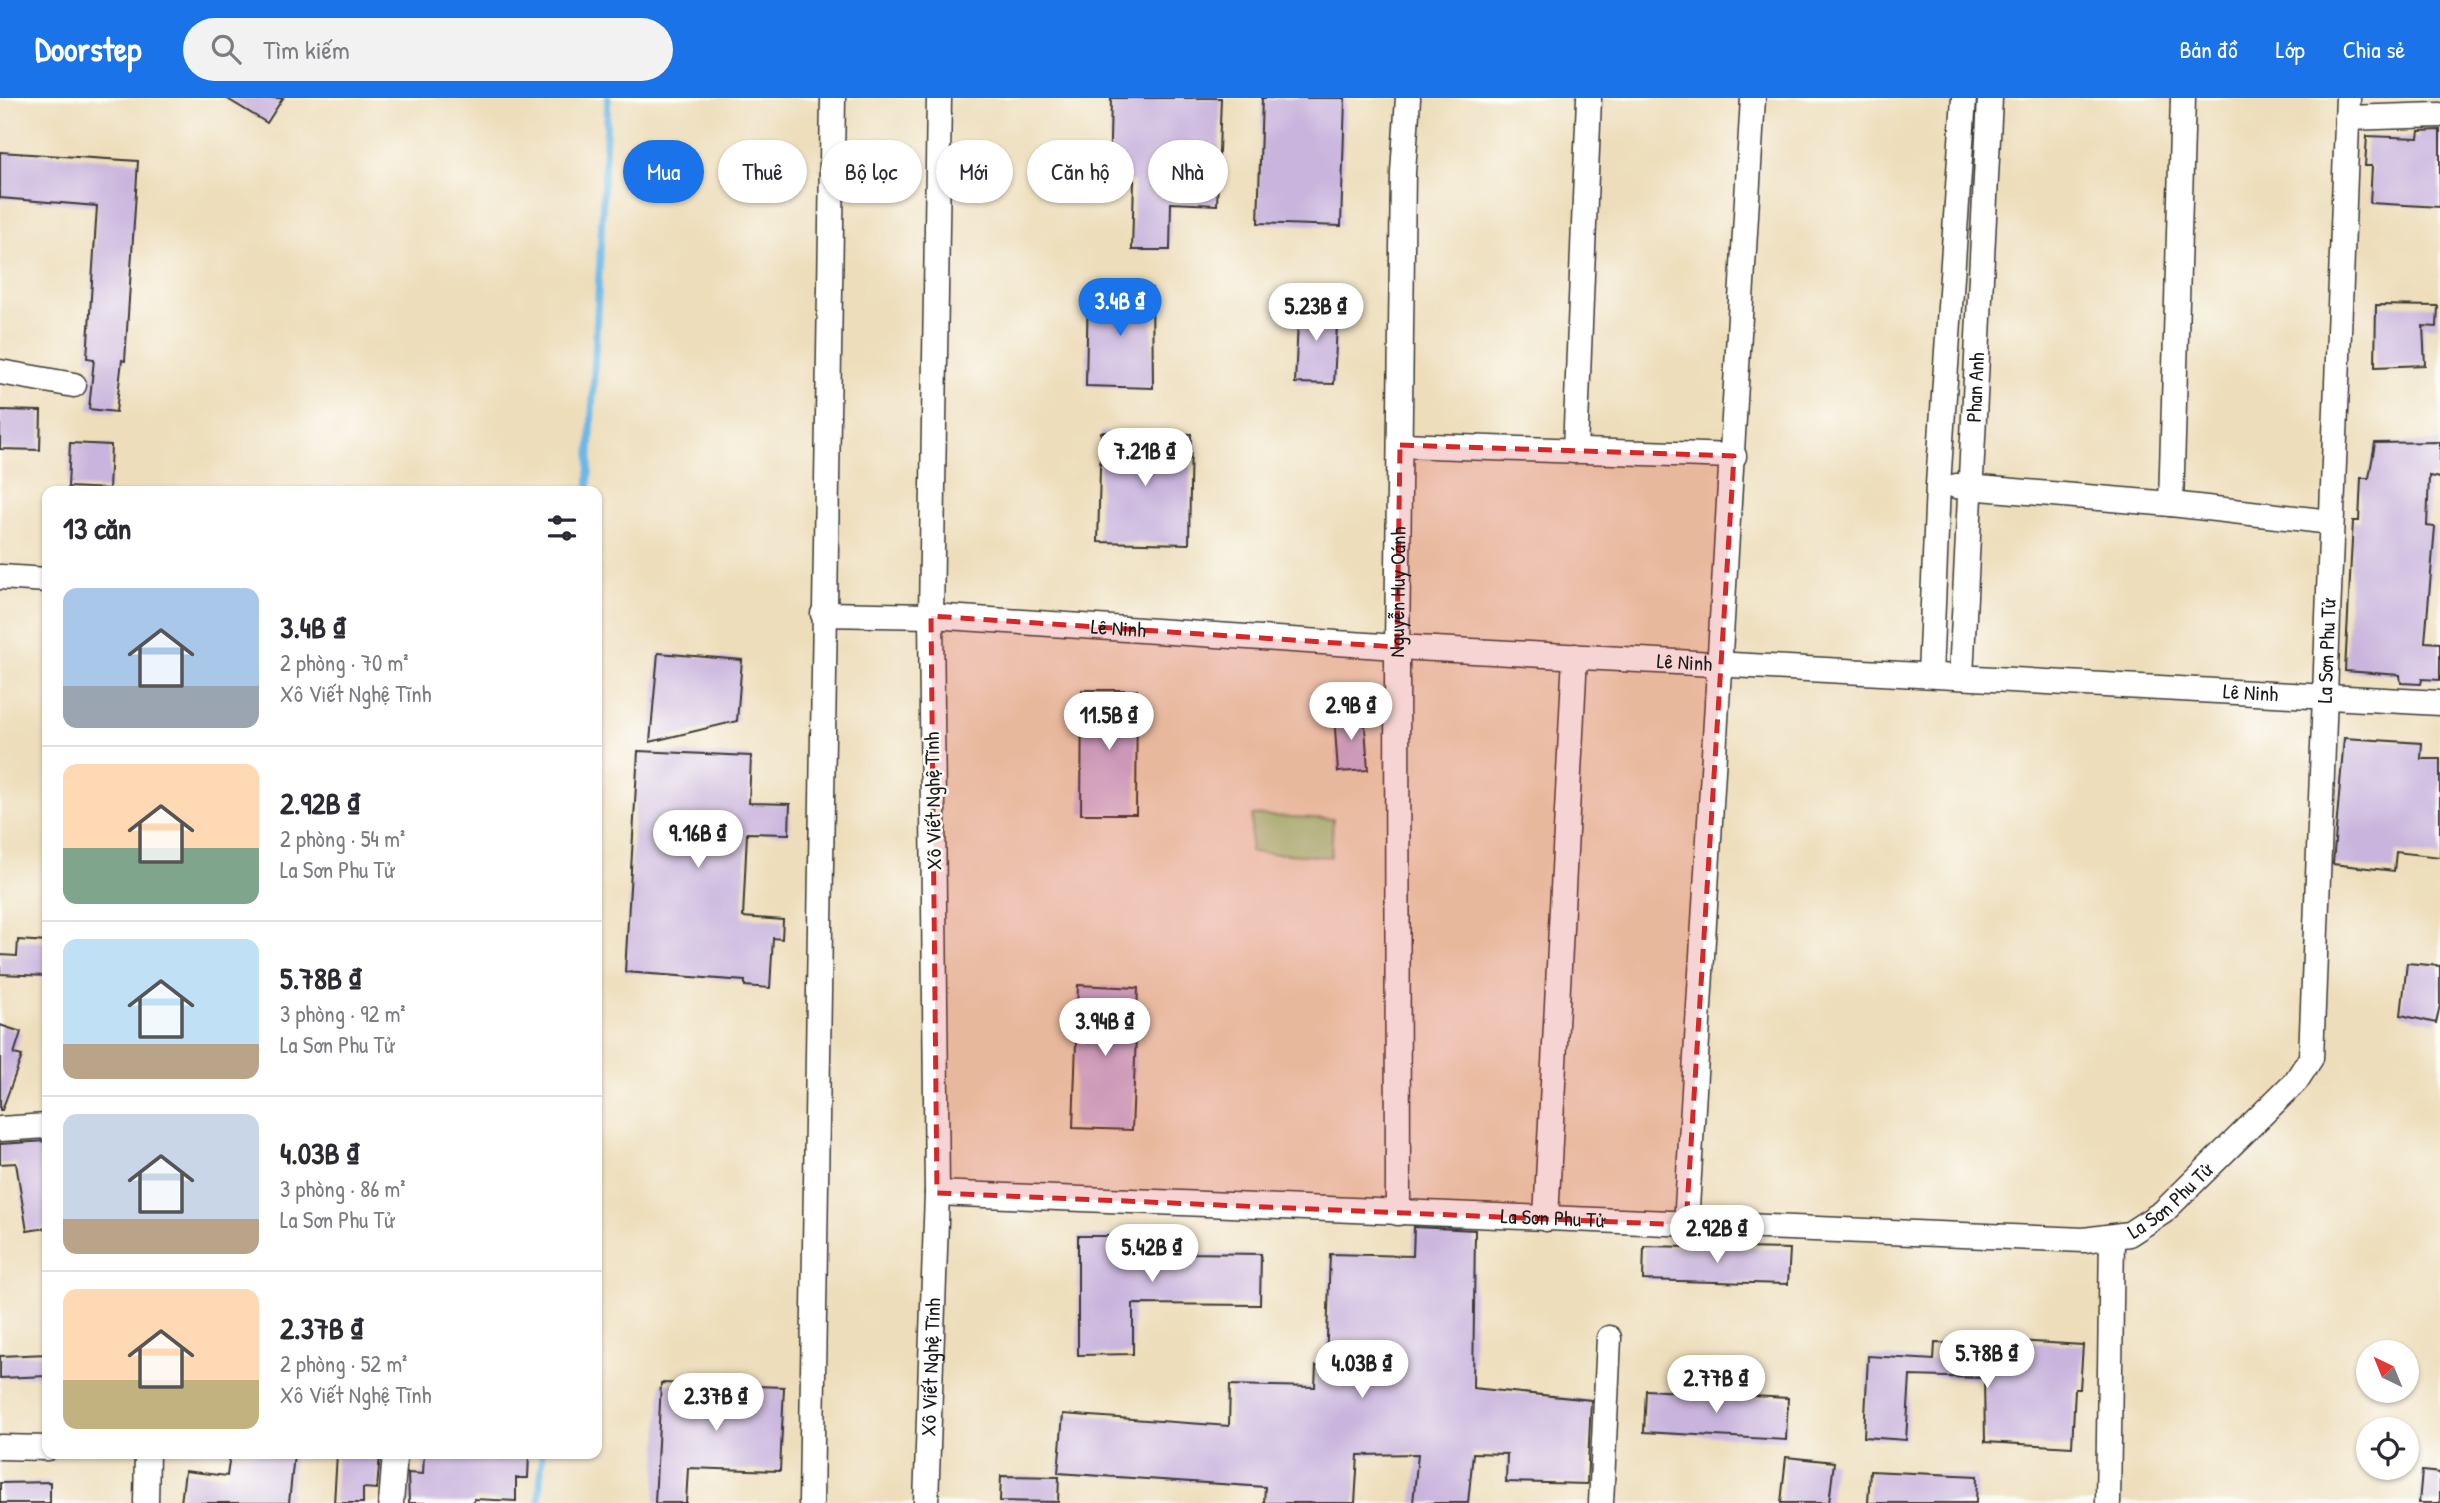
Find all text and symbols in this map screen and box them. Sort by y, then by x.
search box [183,18,673,81]
text: Doorstep [35,27,141,71]
icon: search [207,30,245,68]
text: Tìm kiếm [263,32,350,67]
text: Bản đồ [2179,33,2238,65]
text: Lớp [2276,33,2305,65]
text: Chia sẻ [2343,33,2405,65]
chip: Mua [623,140,704,203]
chip: Thuê [718,140,807,203]
chip: Bộ lọc [821,140,922,203]
chip: Mới [936,140,1013,203]
chip: Căn hộ [1027,140,1134,203]
chip: Nhà [1148,140,1228,203]
pin: 3.4B ₫ [1063,278,1177,338]
pin: 5.23B ₫ [1251,284,1381,343]
text: 3.4B ₫ [1095,285,1145,316]
text: 5.23B ₫ [1285,290,1347,321]
street label: Phan Anh [1959,351,1991,423]
pin: 7.21B ₫ [1080,428,1210,488]
text: 7.21B ₫ [1114,435,1176,466]
text: 13 căn [63,508,131,548]
icon: filters [543,509,581,547]
street label: Nguyễn Huy Oánh [1382,526,1413,657]
street label: La Sơn Phu Tử [2310,597,2343,704]
text: 3.4B ₫ [280,607,346,647]
street label: Lê Ninh [1090,612,1147,644]
icon: home [119,616,203,700]
street label: Lê Ninh [1656,646,1713,678]
text: 2 phòng · 70 m² [280,647,409,678]
street label: Lê Ninh [2222,676,2279,708]
text: Xô Viết Nghệ Tĩnh [280,678,431,709]
pin: 2.9B ₫ [1294,682,1408,742]
text: 2.9B ₫ [1325,689,1377,720]
pin: 11.5B ₫ [1044,692,1174,752]
text: 11.5B ₫ [1080,699,1138,730]
street label: Xô Viết Nghệ Tĩnh [917,731,948,870]
text: 2.92B ₫ [280,783,361,823]
icon: home [119,792,203,876]
pin: 9.16B ₫ [633,810,763,870]
text: 9.16B ₫ [669,817,727,848]
text: 2 phòng · 54 m² [280,823,405,854]
text: La Sơn Phu Tử [280,854,394,885]
text: 5.78B ₫ [280,958,362,998]
icon: home [119,967,203,1051]
text: 3 phòng · 92 m² [280,998,406,1029]
pin: 3.94B ₫ [1040,998,1170,1058]
text: 3.94B ₫ [1075,1005,1135,1036]
text: La Sơn Phu Tử [280,1029,394,1060]
text: 4.03B ₫ [280,1133,360,1173]
icon: home [119,1142,203,1226]
street label: La Sơn Phu Tử [2121,1155,2220,1245]
text: 3 phòng · 86 m² [280,1173,406,1204]
street label: La Sơn Phu Tử [1500,1201,1607,1234]
text: La Sơn Phu Tử [280,1204,394,1235]
pin: 2.92B ₫ [1652,1206,1782,1265]
text: 2.92B ₫ [1686,1212,1748,1243]
pin: 5.42B ₫ [1087,1224,1217,1284]
text: 5.42B ₫ [1121,1231,1183,1262]
street label: Xô Viết Nghệ Tĩnh [913,1297,947,1437]
text: 2.37B ₫ [280,1308,364,1348]
icon: home [119,1317,203,1401]
pin: 5.78B ₫ [1922,1330,2052,1390]
text: 5.78B ₫ [1955,1337,2019,1368]
pin: 4.03B ₫ [1297,1340,1427,1400]
north arrow [2356,1340,2418,1404]
map controls [2356,1340,2419,1480]
text: 4.03B ₫ [1331,1347,1393,1378]
text: 2 phòng · 52 m² [280,1348,407,1379]
pin: 2.77B ₫ [1651,1356,1781,1415]
text: 2.77B ₫ [1683,1362,1749,1393]
pin: 2.37B ₫ [651,1374,781,1433]
text: Xô Viết Nghệ Tĩnh [280,1379,431,1410]
text: 2.37B ₫ [684,1380,748,1411]
button: locate [2356,1417,2419,1480]

